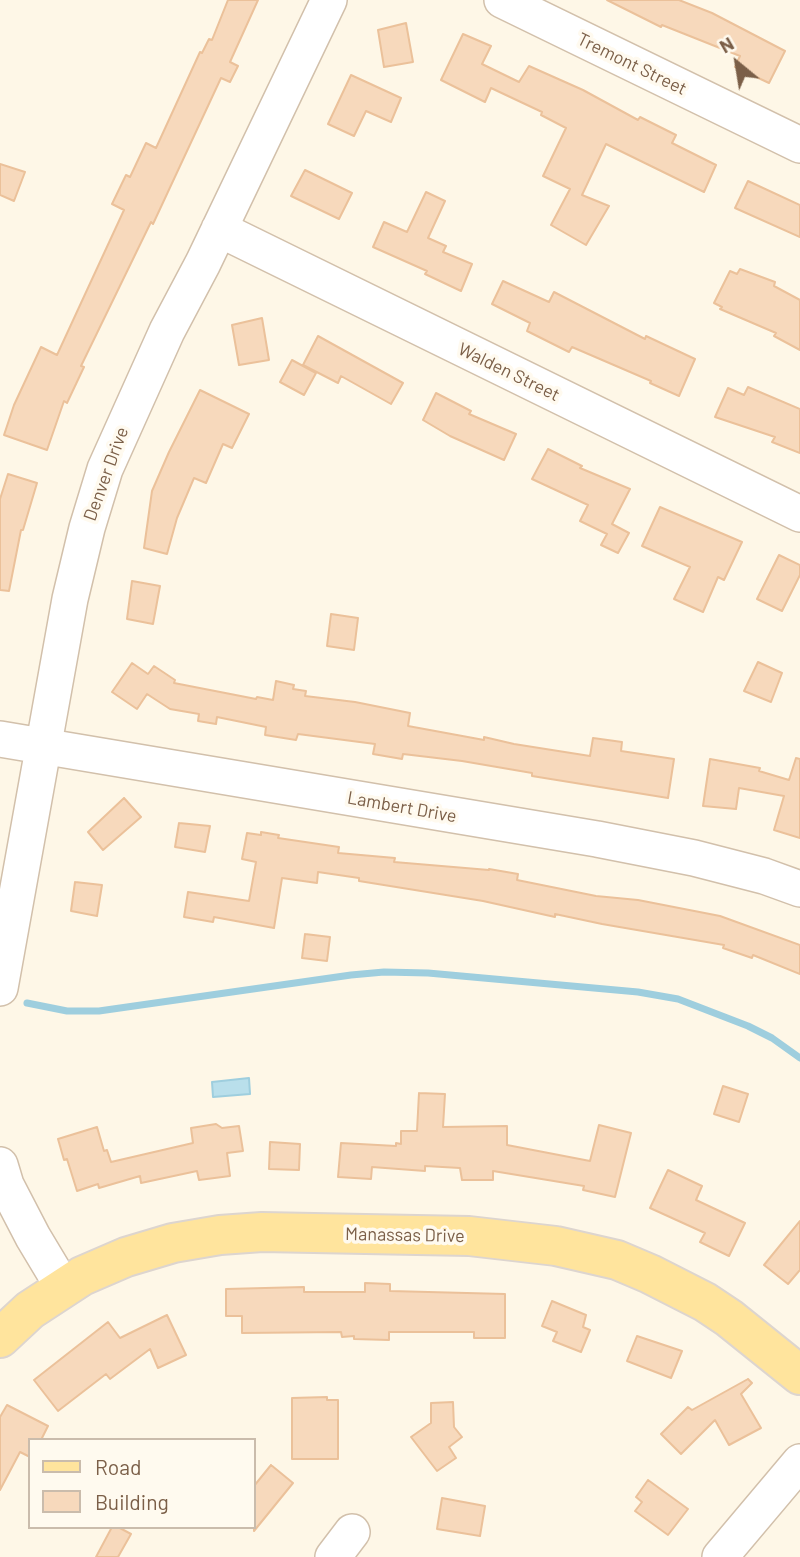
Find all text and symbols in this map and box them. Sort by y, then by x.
street label: Tremont Street [574,28,690,100]
north arrow [702,28,772,98]
text: N [715,31,737,58]
street label: Walden Street [455,338,563,406]
street label: Denver Drive [79,424,133,524]
street label: Lambert Drive [346,787,458,827]
street label: Manassas Drive [345,1223,465,1247]
legend [28,1438,256,1529]
text: Road [95,1454,141,1479]
text: Building [95,1489,169,1514]

